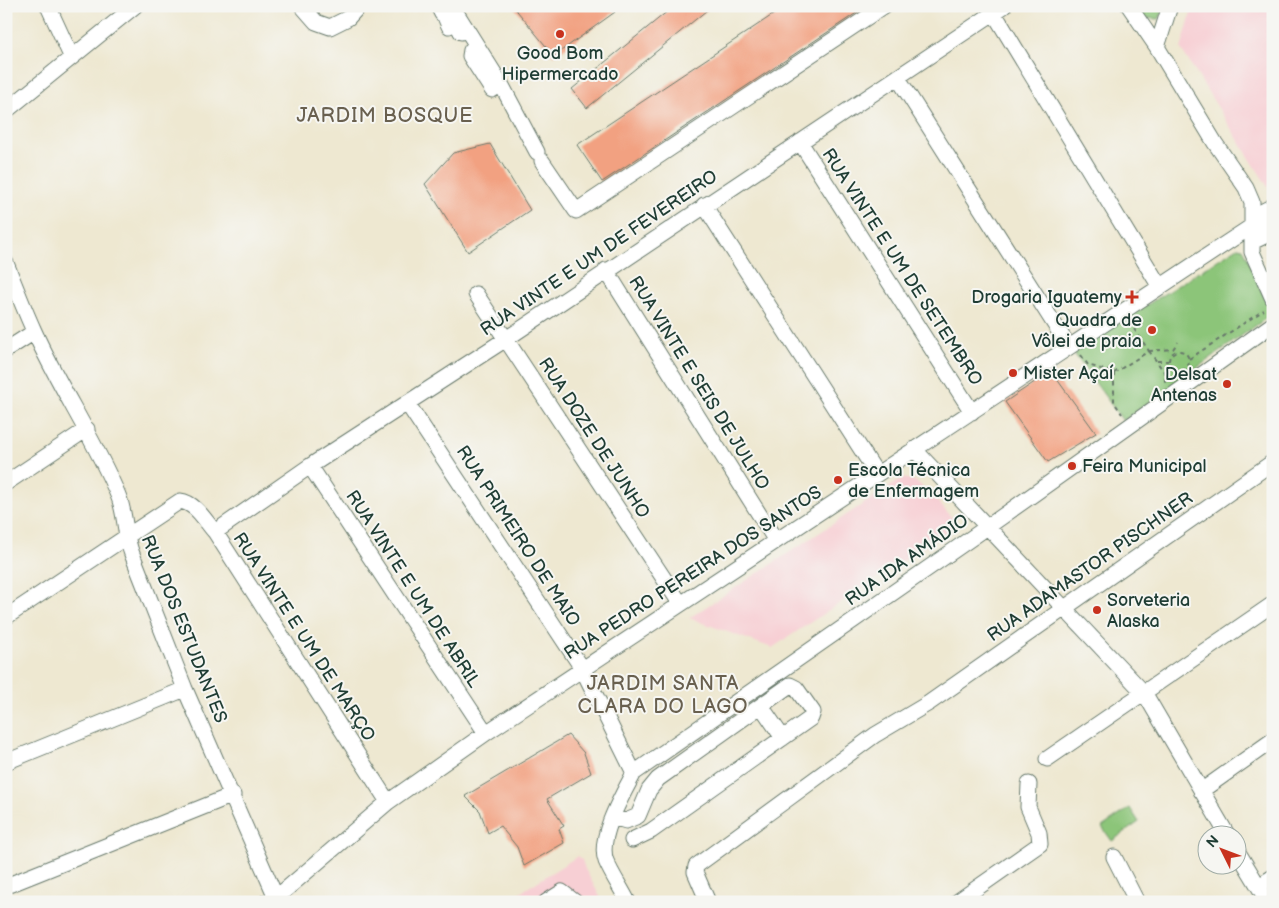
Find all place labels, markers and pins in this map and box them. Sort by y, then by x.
marker: Good Bom Hipermercado [554,28,566,40]
place label: Good Bom Hipermercado [502,43,618,85]
place label: Drogaria Iguatemy [971,287,1123,308]
marker: Drogaria Iguatemy [1126,291,1138,303]
place label: Quadra de Vôlei de praia [1031,310,1142,352]
marker: Quadra de Vôlei de praia [1146,324,1158,336]
place label: Mister Açaí [1023,363,1114,384]
place label: Delsat Antenas [1151,364,1217,406]
marker: Mister Açaí [1007,367,1019,379]
marker: Delsat Antenas [1221,378,1233,390]
place label: Feira Municipal [1082,456,1207,477]
place label: Escola Técnica de Enfermagem [848,460,979,502]
marker: Feira Municipal [1066,460,1078,472]
marker: Escola Técnica de Enfermagem [832,474,844,486]
place label: Sorveteria Alaska [1107,590,1190,632]
marker: Sorveteria Alaska [1091,604,1103,616]

